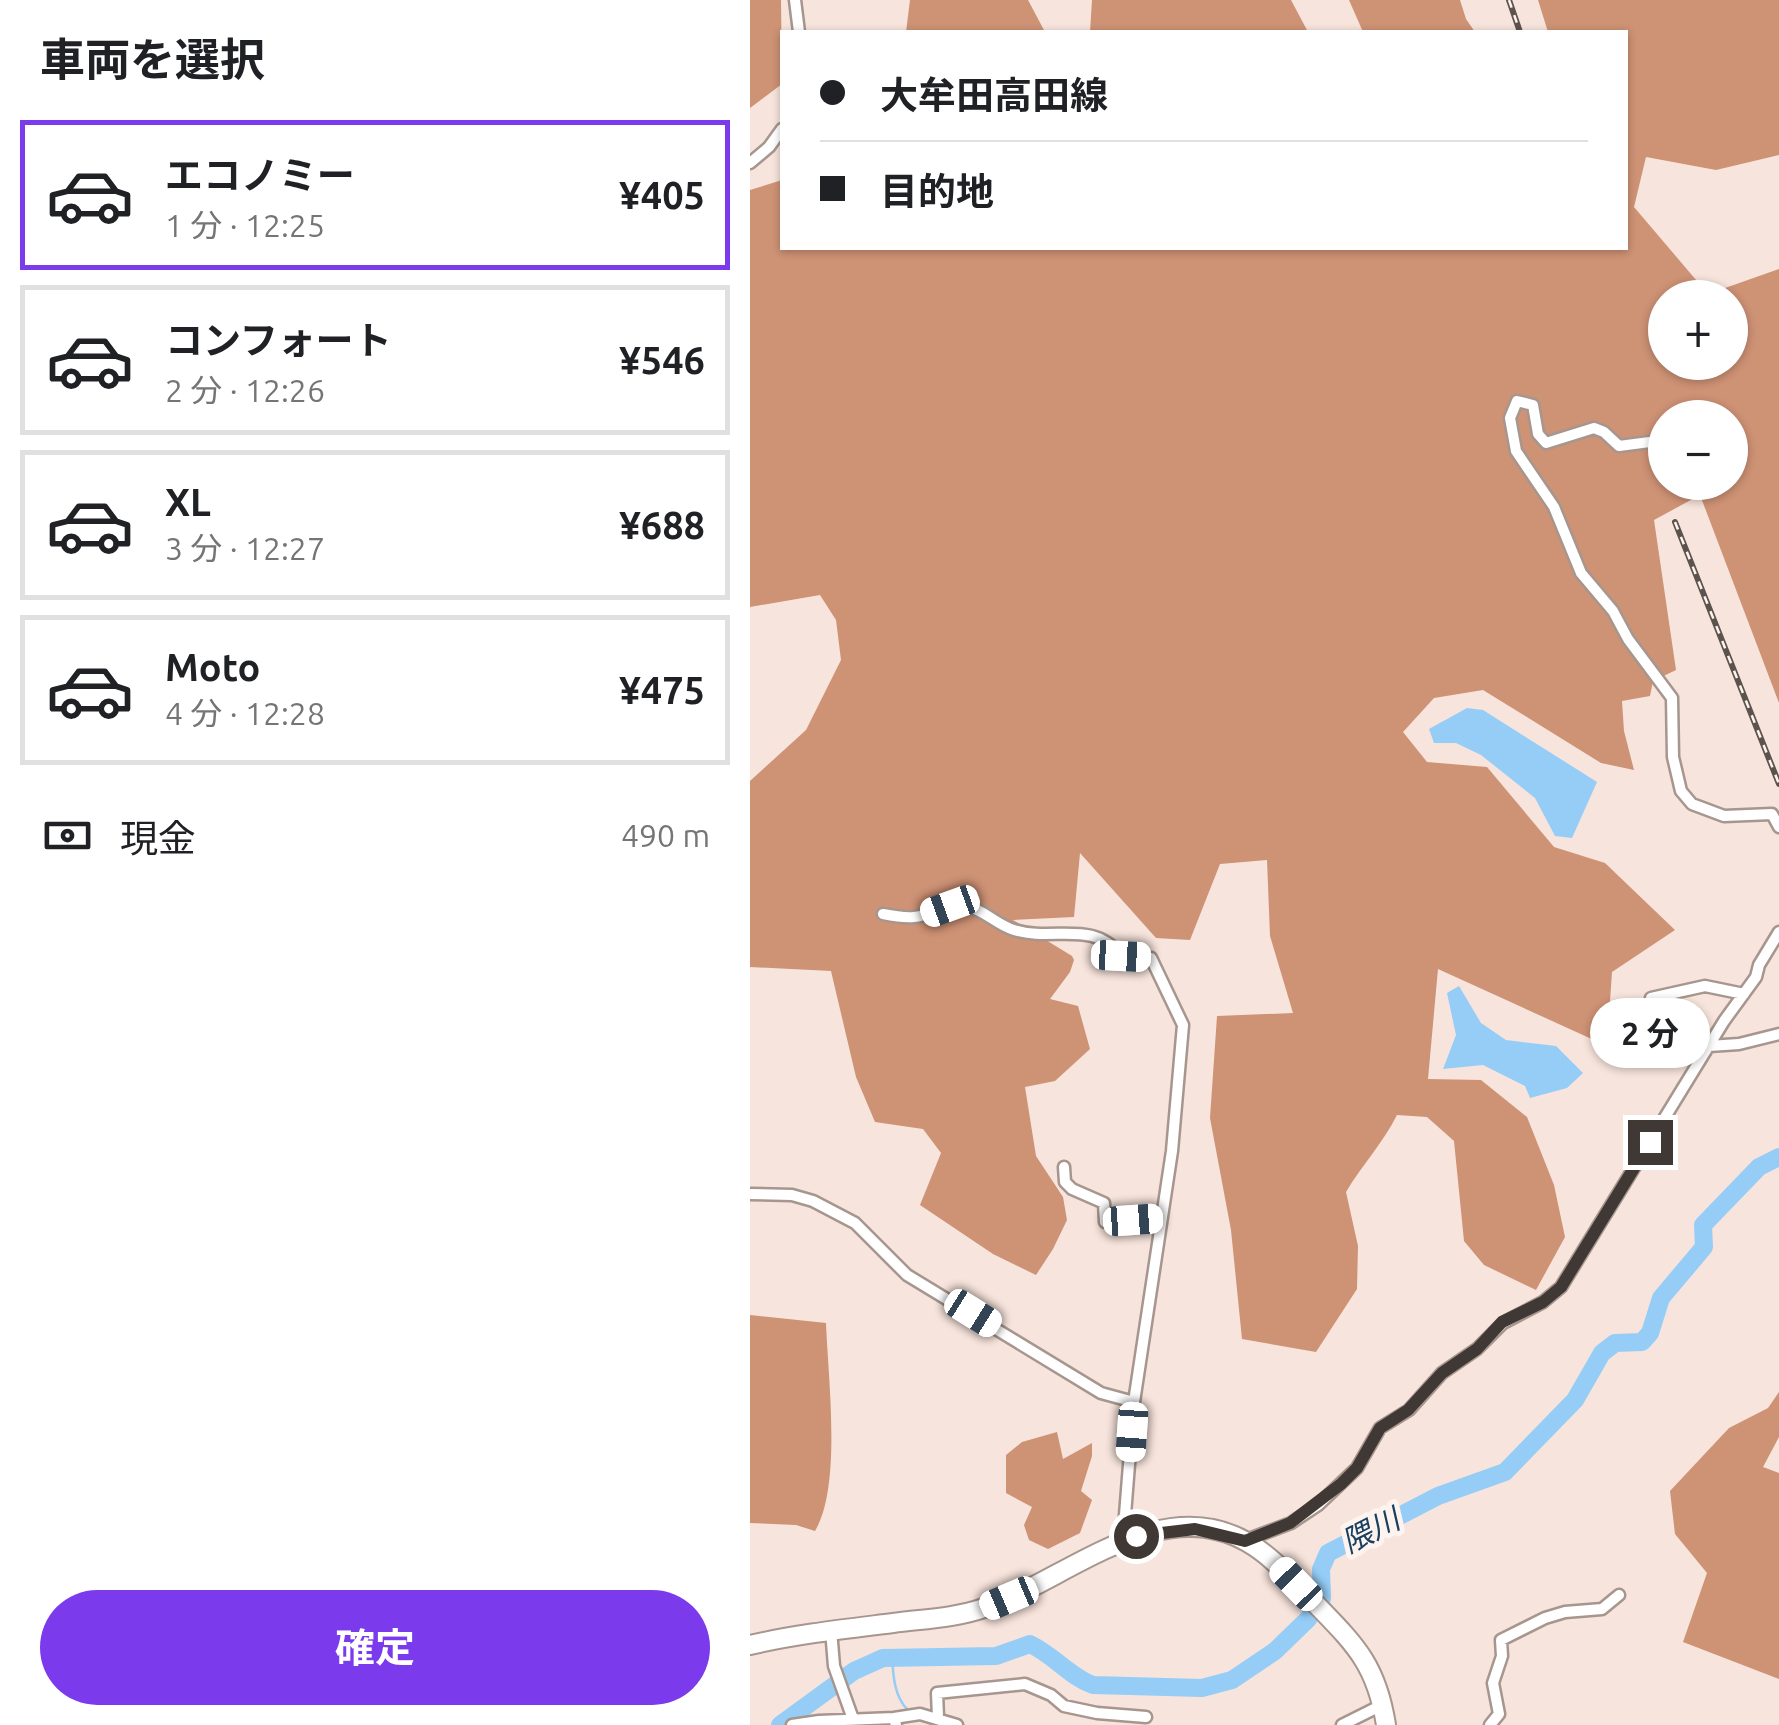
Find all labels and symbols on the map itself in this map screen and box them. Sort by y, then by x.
car [917,882,983,930]
car [1090,939,1152,973]
callout: 2 分 [1590,997,1710,1067]
route end [1628,1120,1673,1165]
car [1102,1203,1164,1237]
car [940,1284,1006,1342]
car [1115,1401,1149,1463]
water label: 隈川 [1336,1500,1408,1559]
route start [1114,1514,1159,1559]
car [1264,1552,1328,1616]
car [976,1572,1042,1624]

